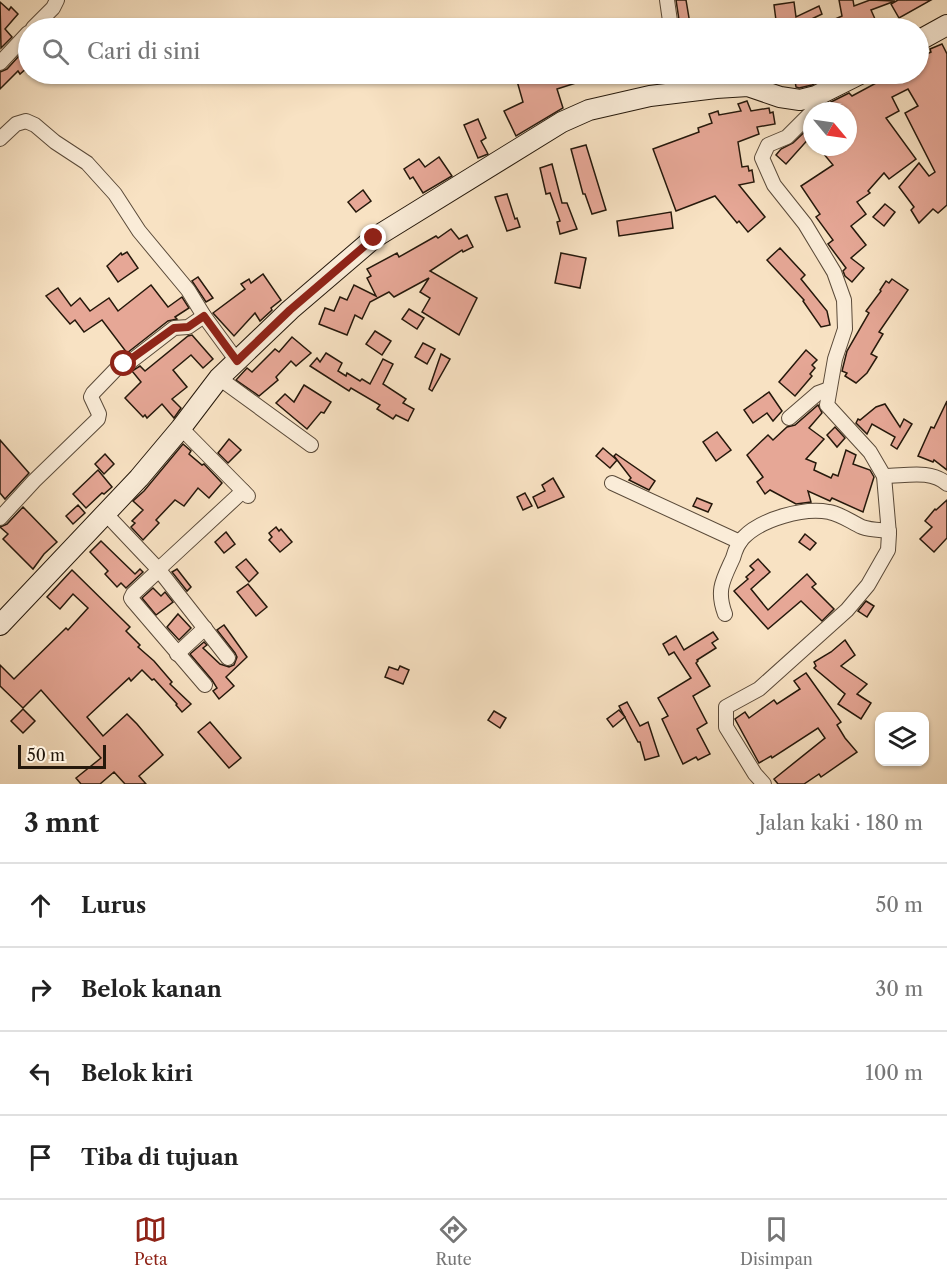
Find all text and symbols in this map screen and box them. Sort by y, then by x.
search box [18,18,929,84]
icon: search [39,35,72,68]
text: Cari di sini [87,38,200,65]
north arrow [803,102,857,156]
route end [360,224,386,250]
route start [110,350,136,376]
map controls [875,712,929,766]
button: layers [875,712,929,766]
scale bar [18,742,106,770]
text: 50 m [27,745,65,765]
text: 3 mnt [24,807,99,839]
text: Jalan kaki · 180 m [759,811,923,835]
icon: ahead [24,889,57,922]
text: Lurus [81,892,146,919]
text: 50 m [876,893,923,917]
icon: right [24,973,57,1006]
text: Belok kanan [81,976,222,1003]
text: 30 m [875,977,923,1001]
icon: left [24,1057,57,1090]
text: Belok kiri [81,1060,193,1087]
text: 100 m [865,1061,923,1085]
icon: arrive [24,1141,57,1174]
text: Tiba di tujuan [81,1144,239,1171]
tab: Peta [134,1213,167,1269]
tab: Rute [436,1213,472,1269]
tab: Disimpan [740,1213,813,1269]

